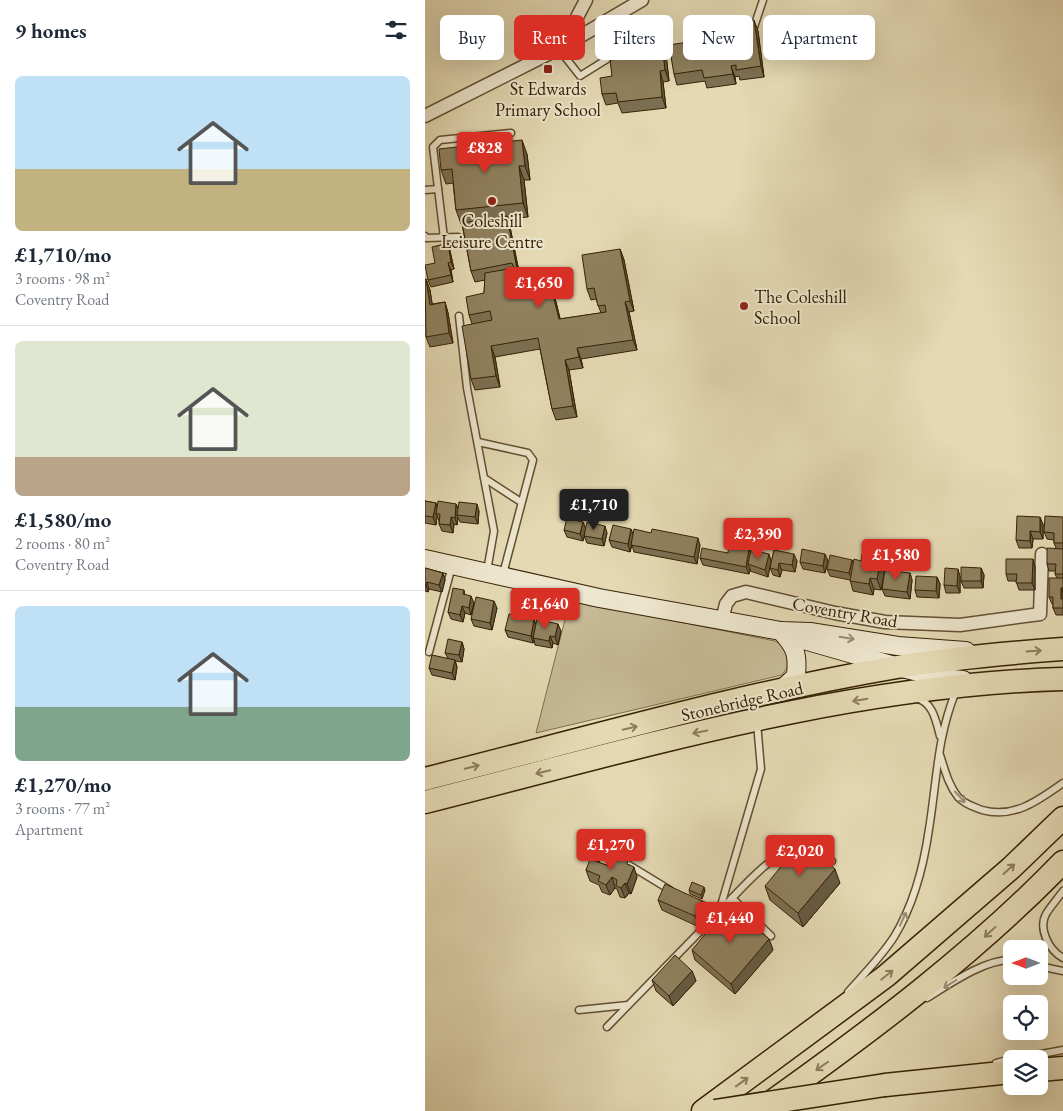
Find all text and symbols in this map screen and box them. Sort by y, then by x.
chip: Buy [440,15,504,60]
chip: Rent [514,15,585,60]
chip: Filters [595,15,673,60]
chip: New [683,15,753,60]
chip: Apartment [763,15,875,60]
icon: filters [382,16,410,44]
text: 9 homes [15,17,87,44]
marker: St Edwards Primary School [542,63,554,75]
place label: St Edwards Primary School [495,77,601,121]
icon: home [168,108,258,198]
pin: £828 [455,132,515,174]
text: £828 [468,137,502,158]
marker: Coleshill Leisure Centre [486,195,498,207]
place label: Coleshill Leisure Centre [441,209,543,253]
text: £1,710/mo [15,241,111,268]
pin: £1,650 [498,266,580,309]
text: 3 rooms · 98 m² [15,268,110,289]
text: £1,650 [516,272,562,293]
place label: The Coleshill School [754,285,847,329]
text: Coventry Road [15,289,109,310]
marker: The Coleshill School [738,300,750,312]
icon: home [168,374,258,464]
pin: £1,710 [553,488,635,531]
text: £1,710 [571,494,617,515]
text: £1,580/mo [15,506,111,533]
pin: £2,390 [717,518,799,560]
text: £2,390 [735,523,781,544]
text: 2 rooms · 80 m² [15,533,110,554]
pin: £1,580 [855,538,937,581]
text: £1,580 [873,544,919,565]
text: Coventry Road [15,554,109,575]
pin: £1,640 [504,588,586,630]
street label: Coventry Road [791,591,900,633]
text: £1,640 [522,593,568,614]
one-way arrow [838,633,854,643]
icon: home [168,639,258,729]
one-way arrow [1026,646,1042,656]
street label: Stonebridge Road [679,676,806,726]
one-way arrow [852,696,868,706]
one-way arrow [621,723,637,732]
one-way arrow [693,728,709,737]
one-way arrow [464,762,480,771]
one-way arrow [535,768,551,777]
text: £1,270/mo [15,771,111,798]
one-way arrow [954,790,966,803]
text: 3 rooms · 77 m² [15,798,110,819]
text: Apartment [15,819,83,840]
pin: £1,270 [570,828,652,871]
text: £1,270 [588,834,634,855]
pin: £2,020 [759,834,841,877]
text: £2,020 [777,840,823,861]
one-way arrow [1003,863,1016,875]
pin: £1,440 [689,902,771,944]
text: £1,440 [707,907,753,928]
one-way arrow [898,911,908,926]
one-way arrow [984,926,997,938]
north arrow [1003,940,1047,985]
map controls [1003,940,1048,1095]
one-way arrow [880,970,893,981]
one-way arrow [944,979,958,989]
button: locate [1003,995,1048,1040]
button: layers [1003,1050,1048,1095]
one-way arrow [815,1061,829,1071]
one-way arrow [735,1077,749,1087]

